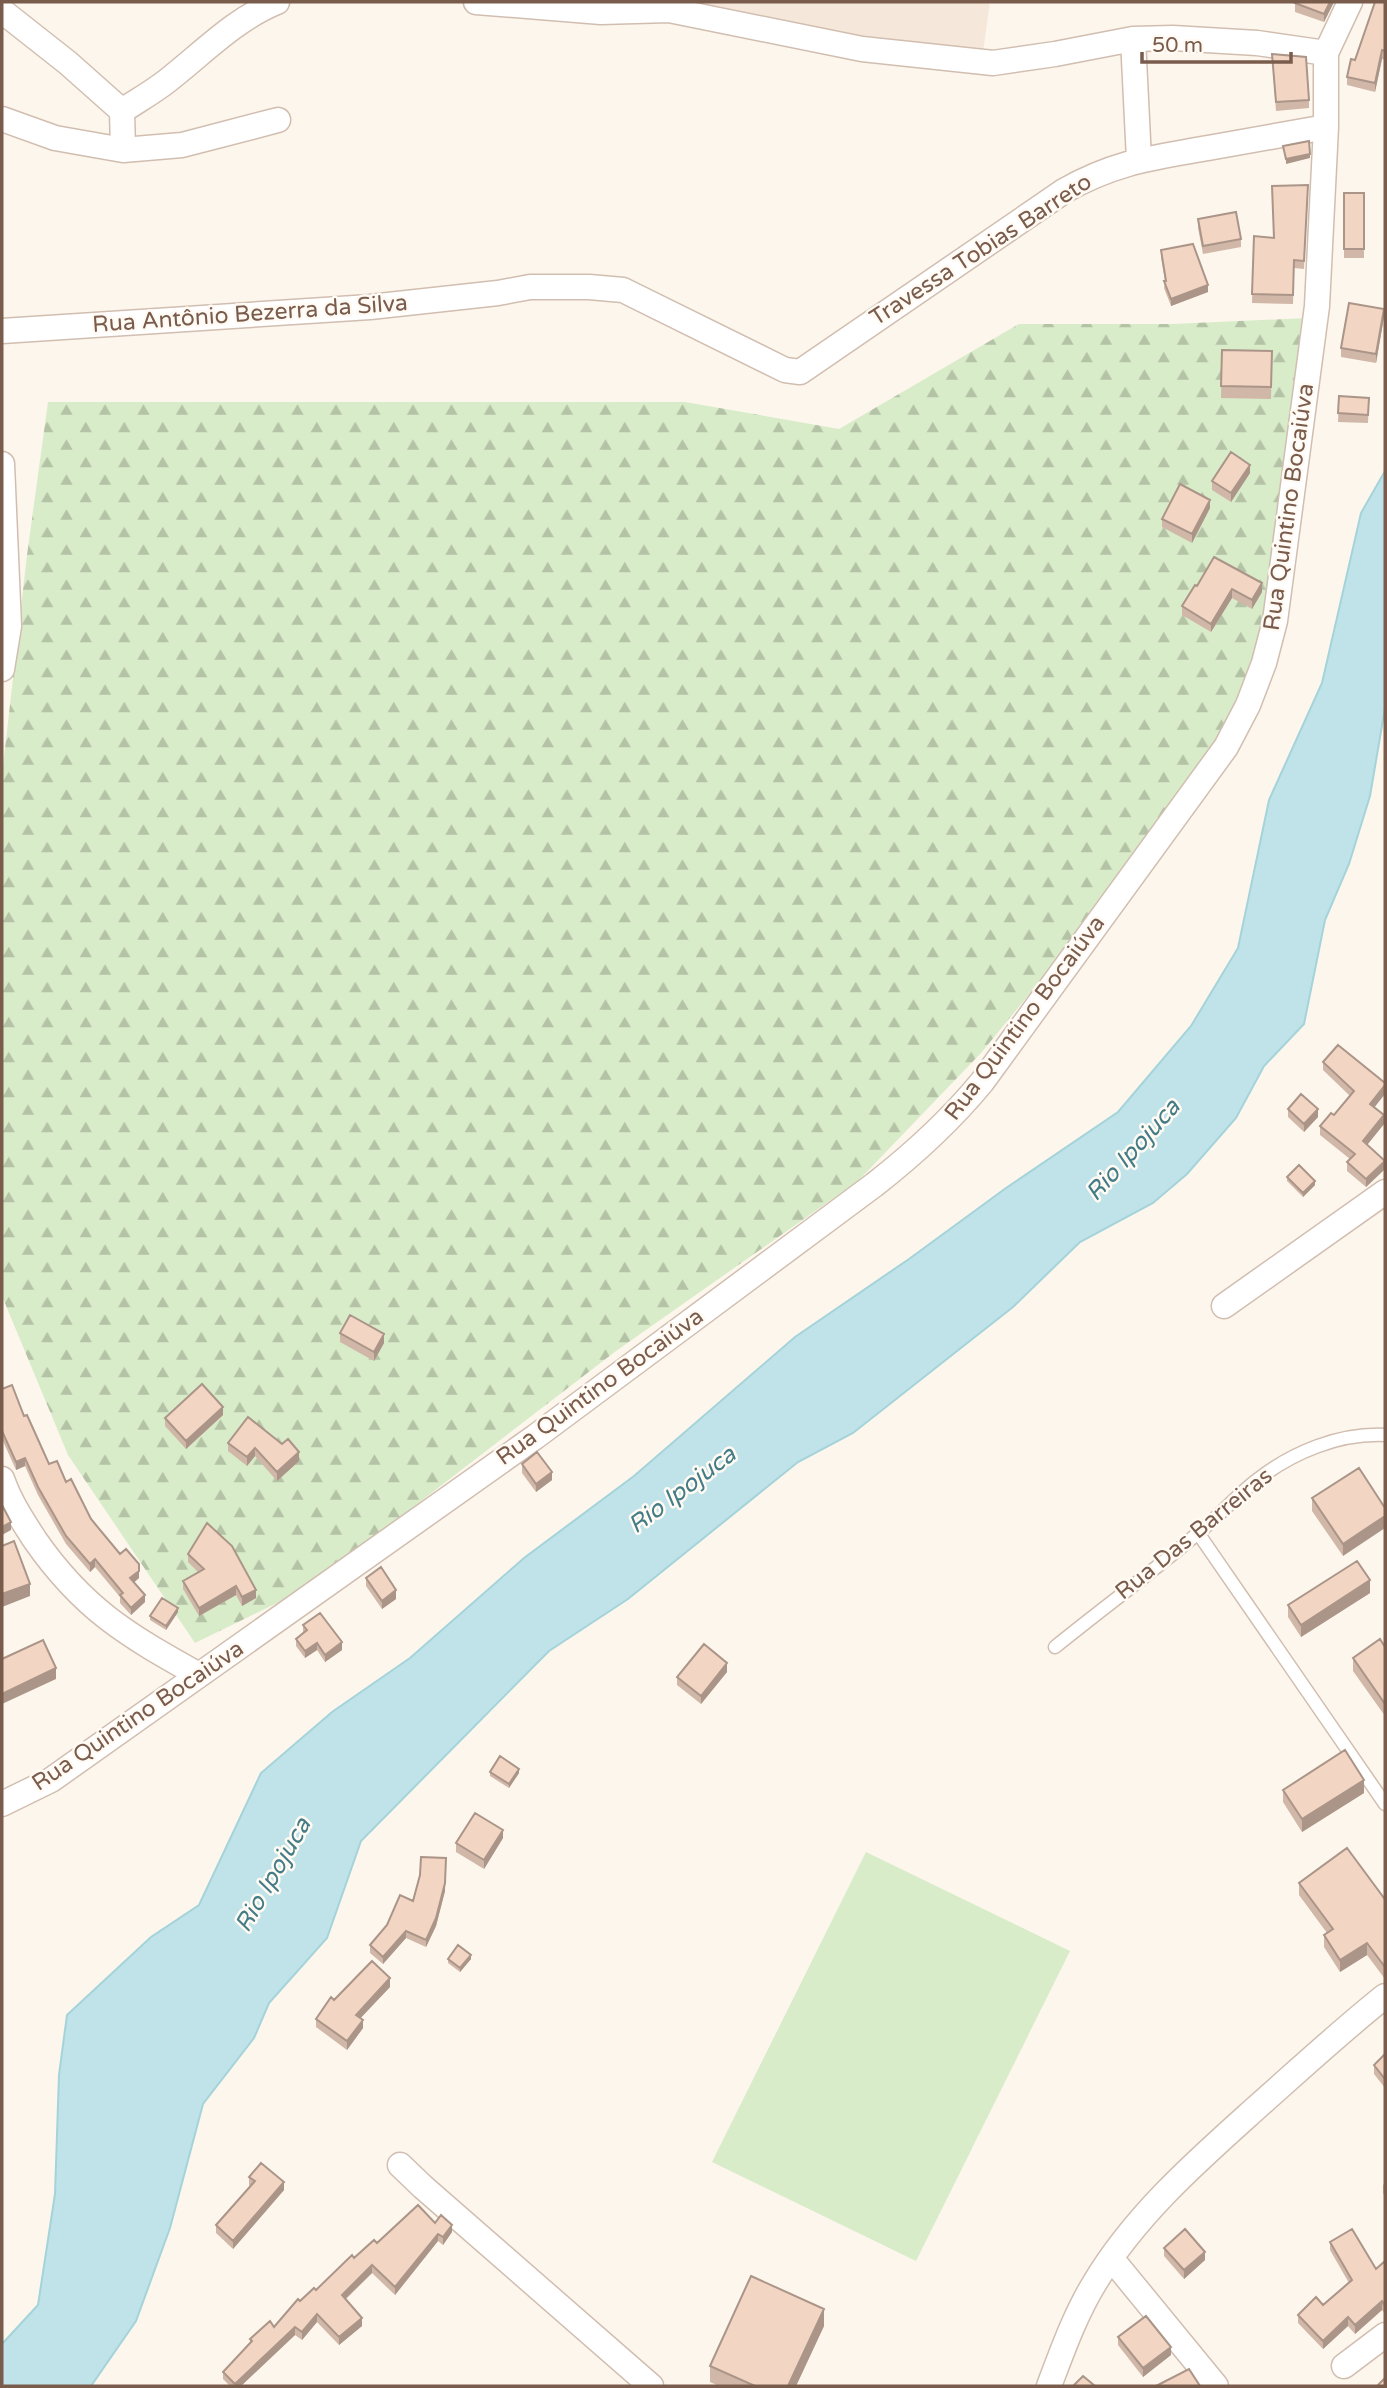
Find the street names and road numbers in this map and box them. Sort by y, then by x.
street label: Travessa Tobias Barreto [865,168,1097,332]
street label: Rua Antônio Bezerra da Silva [91,289,409,339]
street label: Rua Quintino Bocaiúva [1258,382,1320,632]
street label: Rua Quintino Bocaiúva [939,910,1111,1126]
street label: Rua Quintino Bocaiúva [491,1302,709,1472]
street label: Rua Das Barreiras [1110,1462,1278,1606]
street label: Rua Quintino Bocaiúva [27,1635,249,1797]

